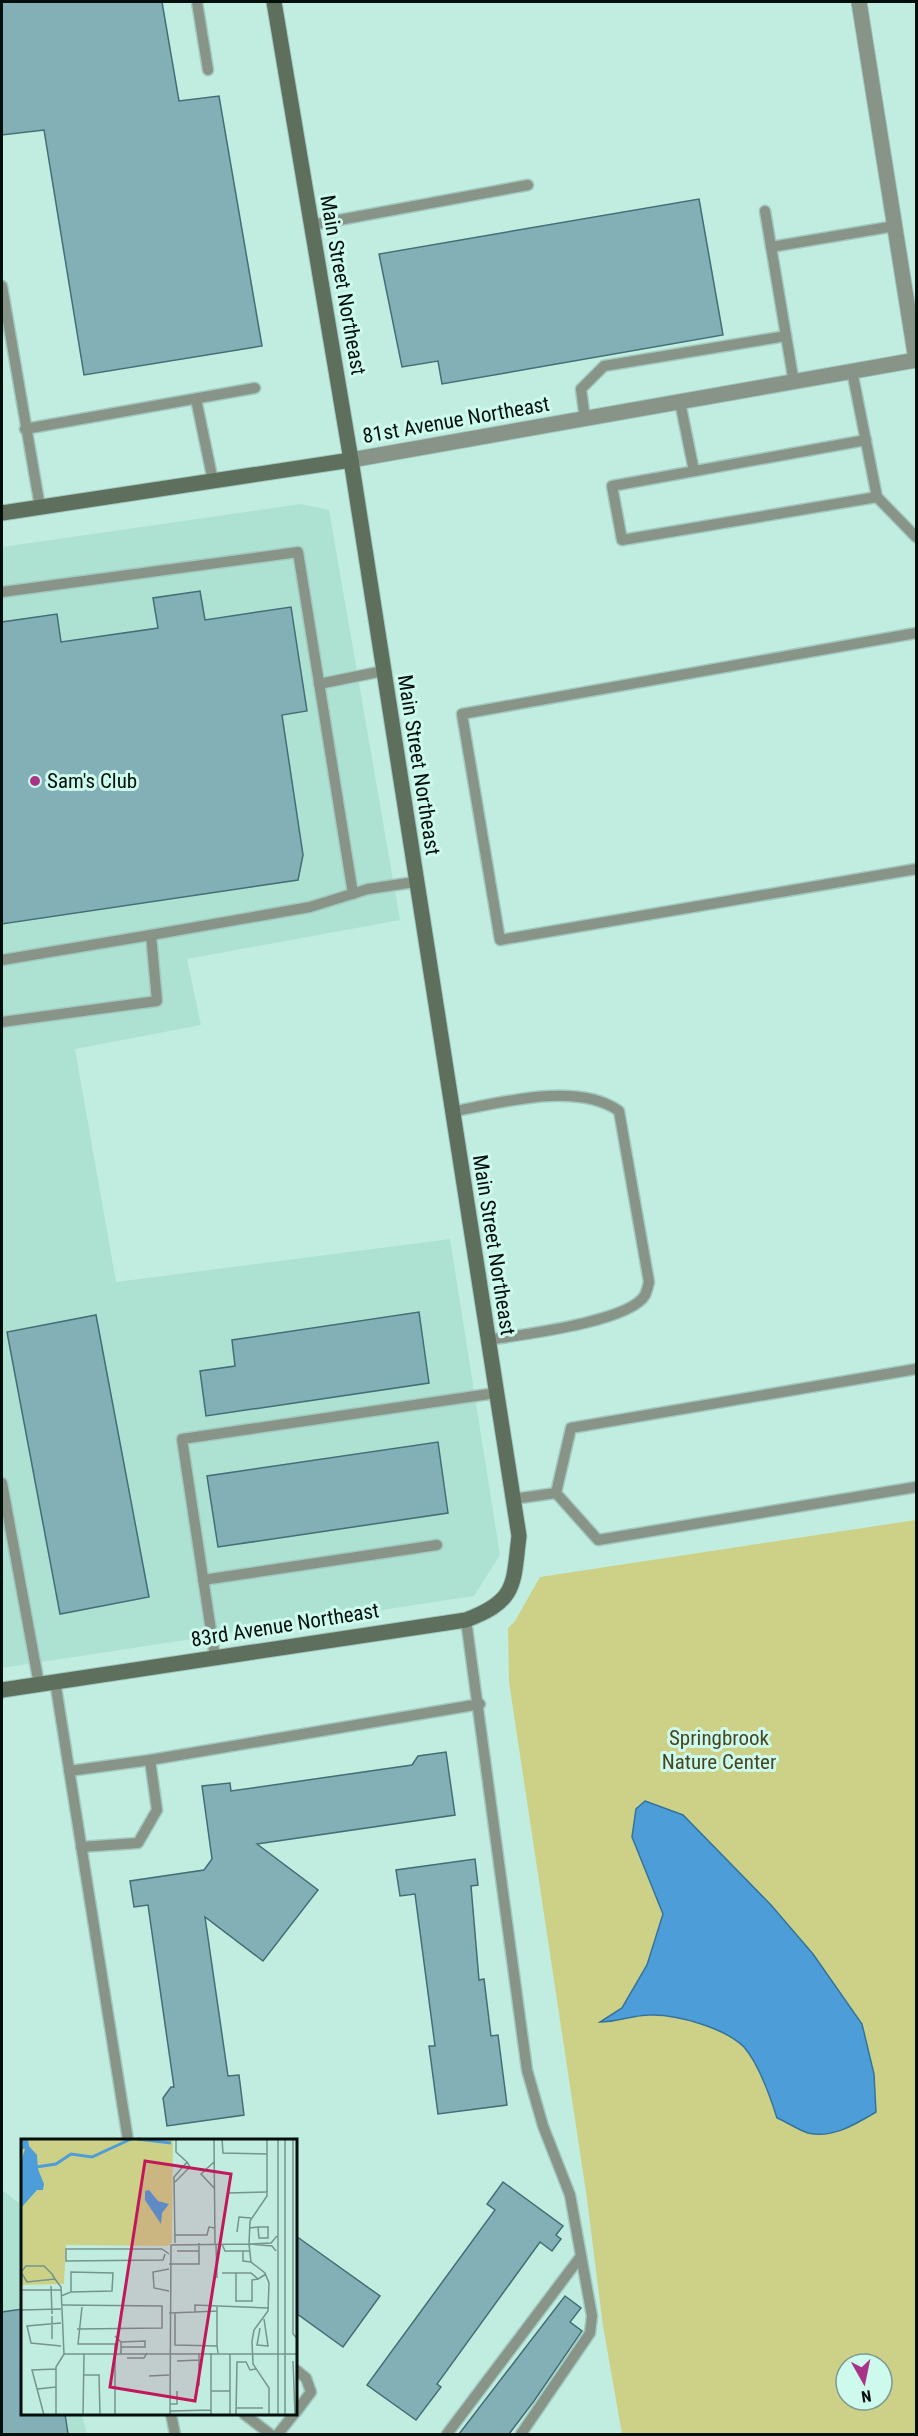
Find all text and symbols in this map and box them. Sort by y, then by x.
street label: Main Street Northeast [315,193,371,377]
street label: 81st Avenue Northeast [361,392,551,448]
street label: Main Street Northeast [393,673,445,857]
place label: Sam's Club [47,769,137,793]
marker: Sam's Club [28,774,42,788]
street label: Main Street Northeast [468,1153,520,1337]
street label: 83rd Avenue Northeast [189,1598,381,1652]
park label: Springbrook Nature Center [662,1726,776,1774]
inset map [21,2139,297,2415]
north arrow [834,2352,894,2412]
text: N [860,2386,873,2406]

